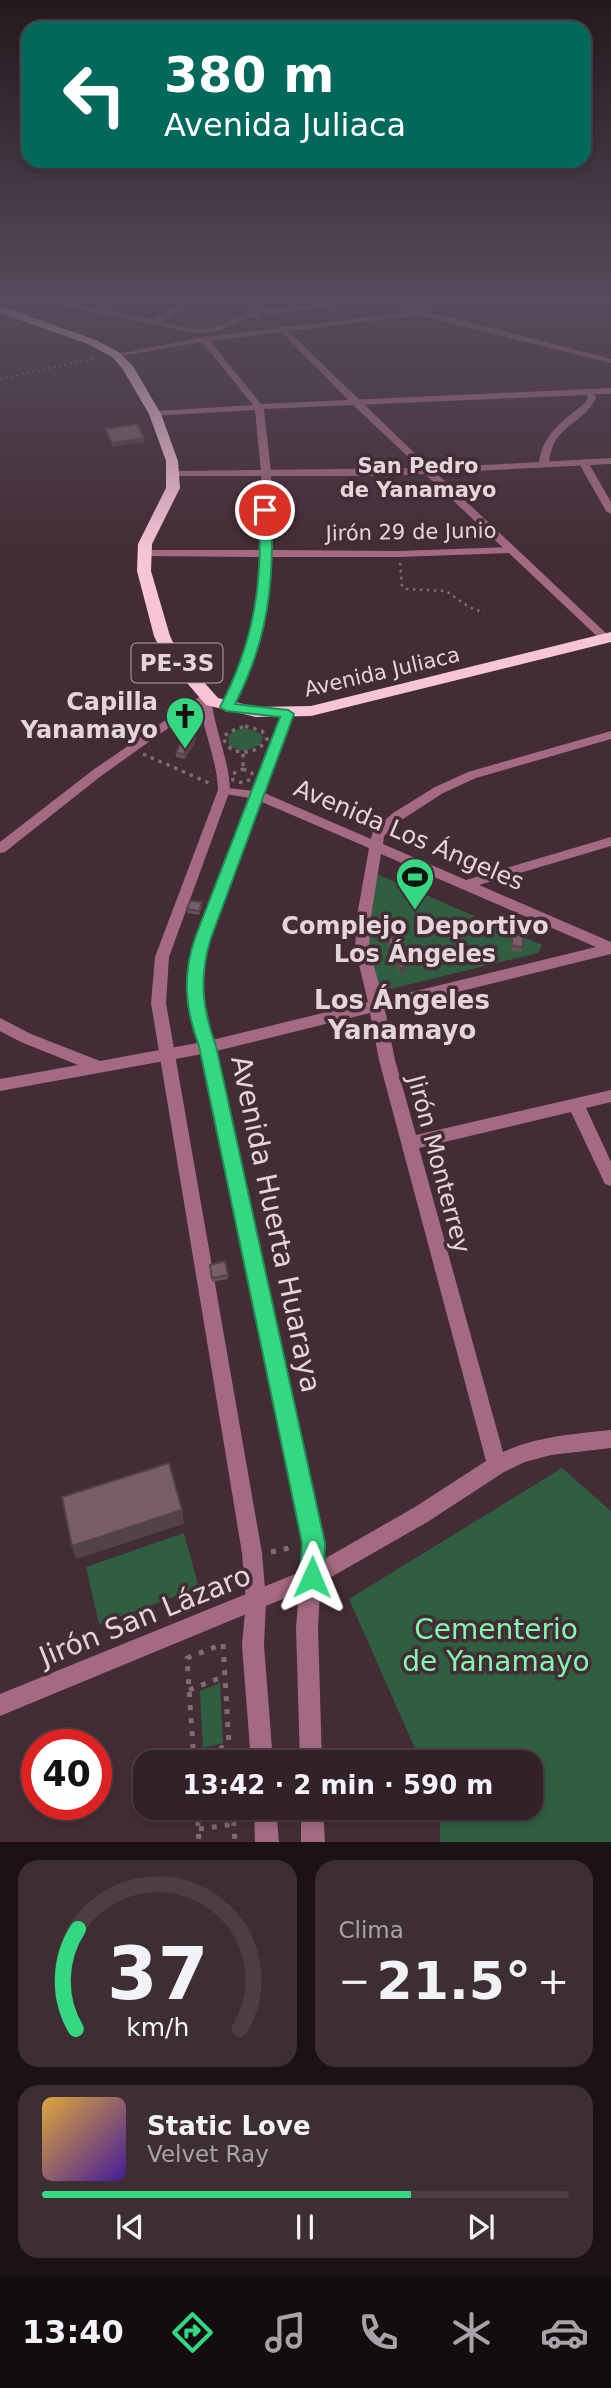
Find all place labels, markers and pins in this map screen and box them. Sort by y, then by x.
pin [235,480,295,540]
place label: Capilla Yanamayo [20,688,158,744]
church icon: Capilla Yanamayo [164,695,206,750]
sports icon: Complejo Deportivo Los Ángeles [394,856,436,911]
place label: Complejo Deportivo Los Ángeles [281,912,549,968]

